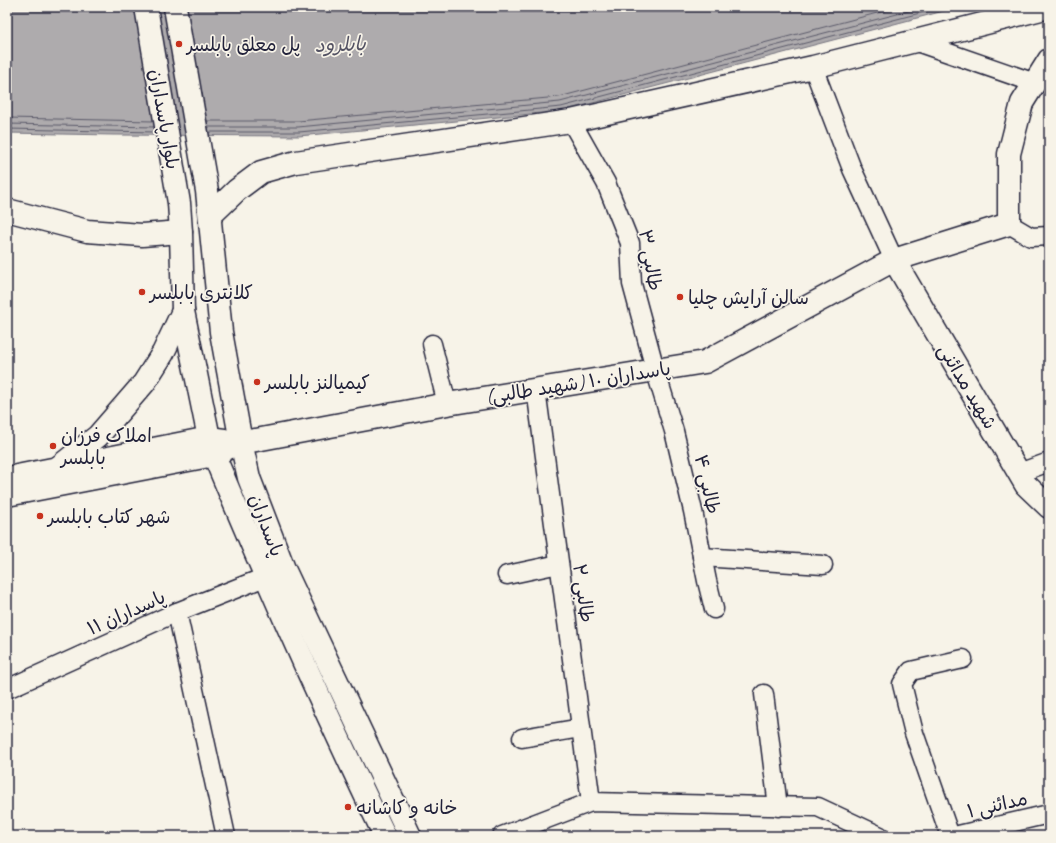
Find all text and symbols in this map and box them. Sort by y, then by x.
water label: بابلرود [314,31,367,58]
place label: پل معلق بابلسر [185,33,301,57]
marker: پل معلق بابلسر [174,39,184,49]
street label: بلوار پاسداران [143,67,185,171]
street label: طالبی ۳ [633,228,667,293]
place label: کلانتری بابلسر [148,281,253,305]
place label: سالن آرایش چلیا [688,286,809,310]
marker: کلانتری بابلسر [137,287,147,297]
marker: سالن آرایش چلیا [675,292,685,302]
street label: شهید مدائنی [932,339,1002,434]
street label: پاسداران ۱۰ (شهید طالبی) [484,357,672,409]
place label: کیمیالنز بابلسر [263,371,370,395]
marker: کیمیالنز بابلسر [252,377,262,387]
place label: املاک فرزان بابلسر [59,424,152,470]
marker: املاک فرزان بابلسر [48,441,58,451]
street label: طالبی ۴ [689,452,726,516]
street label: پاسداران [243,491,289,560]
place label: شهر کتاب بابلسر [46,505,170,529]
marker: شهر کتاب بابلسر [35,511,45,521]
street label: طالبی ۲ [567,562,599,624]
street label: پاسداران ۱۱ [83,585,169,641]
street label: مدائنی ۱ [965,786,1030,824]
place label: خانه و کاشانه [356,796,458,820]
marker: خانه و کاشانه [343,802,353,812]

